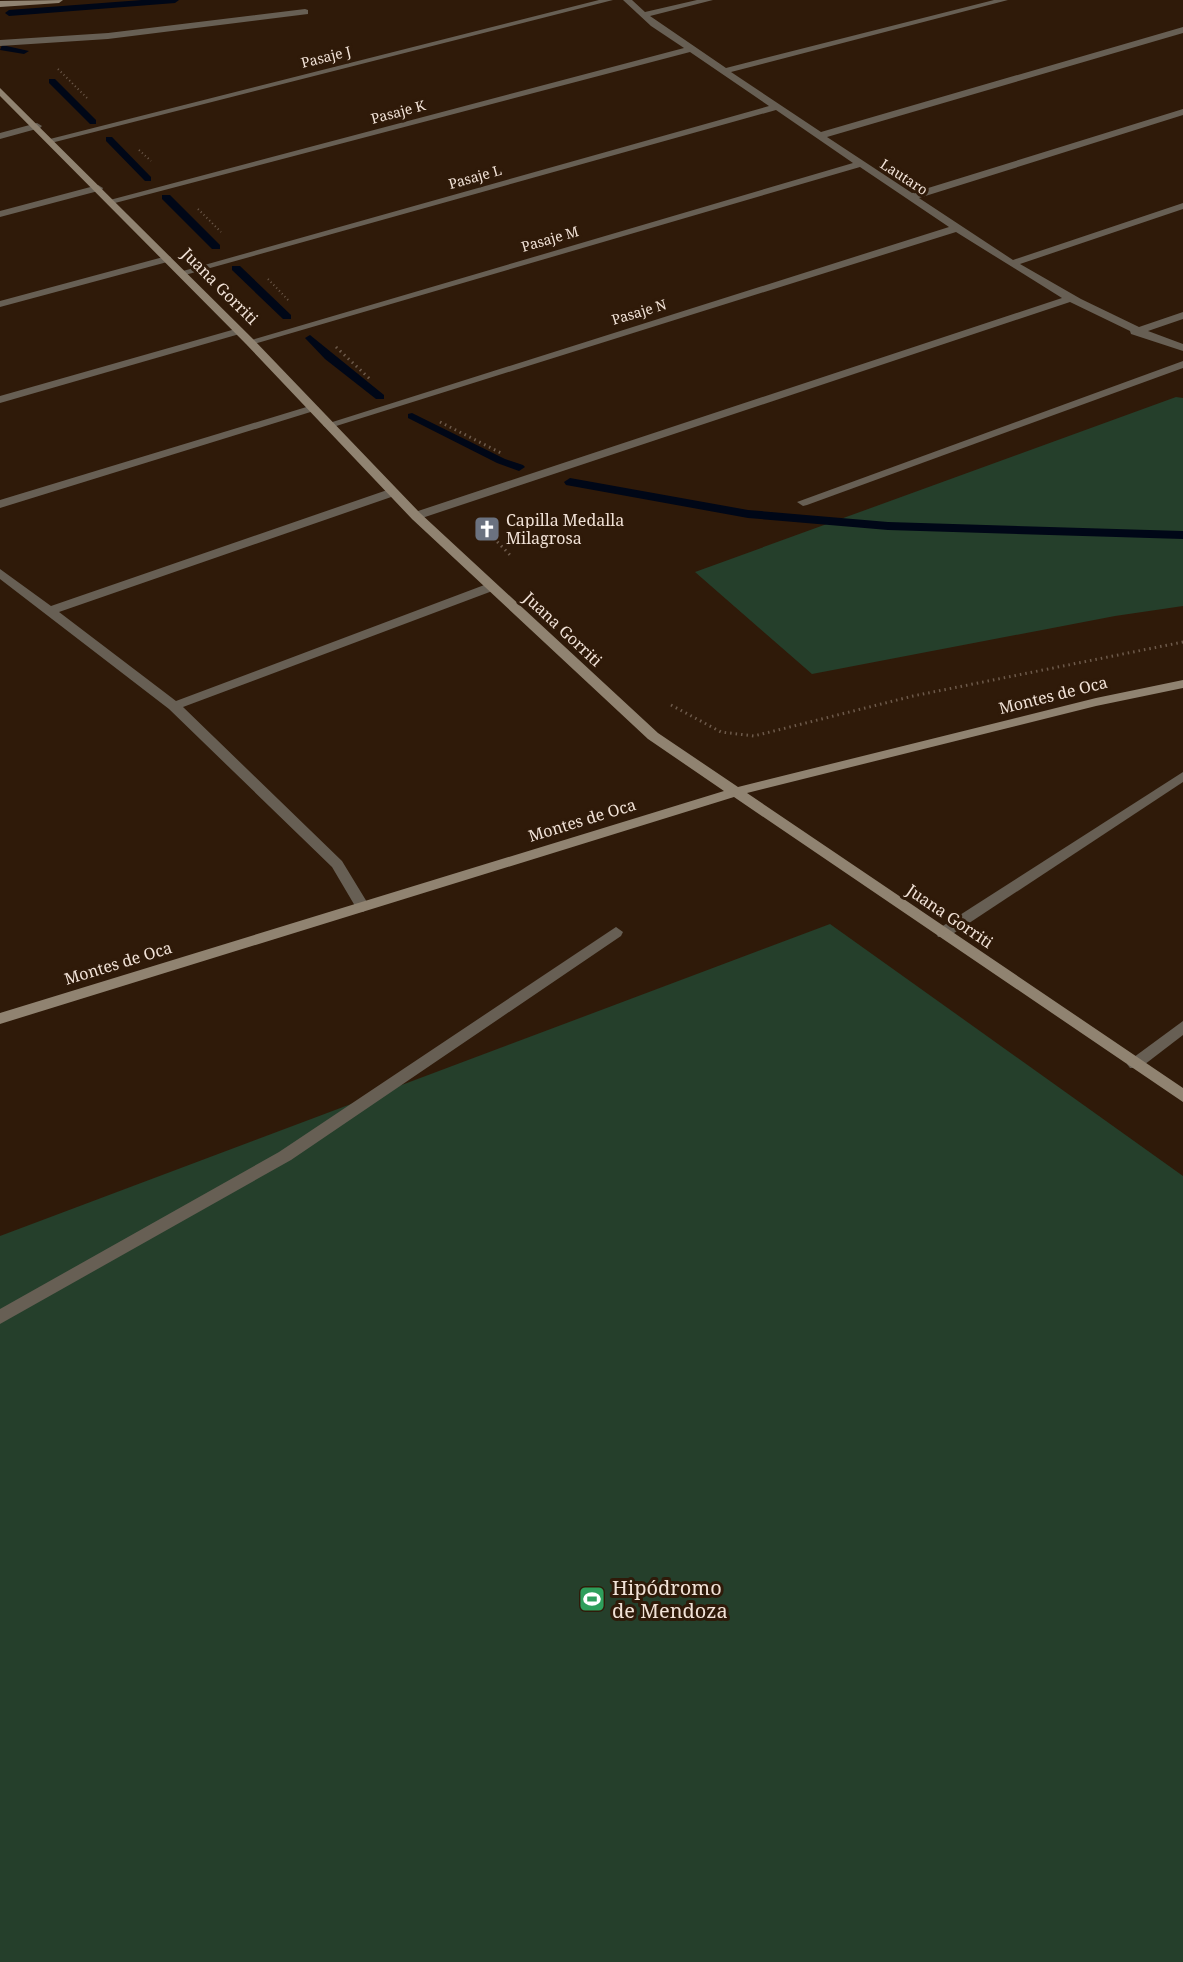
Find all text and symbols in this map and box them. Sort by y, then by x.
street label: Pasaje J [299,41,353,72]
street label: Pasaje K [369,95,427,128]
street label: Lautaro [877,154,932,199]
street label: Pasaje L [446,160,504,193]
street label: Pasaje M [519,221,581,256]
street label: Juana Gorriti [176,242,263,329]
street label: Pasaje N [609,294,669,329]
place label: Capilla Medalla Milagrosa [506,509,624,549]
church icon: Capilla Medalla Milagrosa [472,514,502,544]
street label: Juana Gorriti [518,586,607,671]
street label: Montes de Oca [996,671,1110,719]
street label: Montes de Oca [525,793,639,847]
street label: Juana Gorriti [902,878,998,953]
street label: Montes de Oca [61,936,175,990]
place label: Hipódromo de Mendoza [612,1574,728,1624]
sports icon: Hipódromo de Mendoza [577,1584,607,1614]

